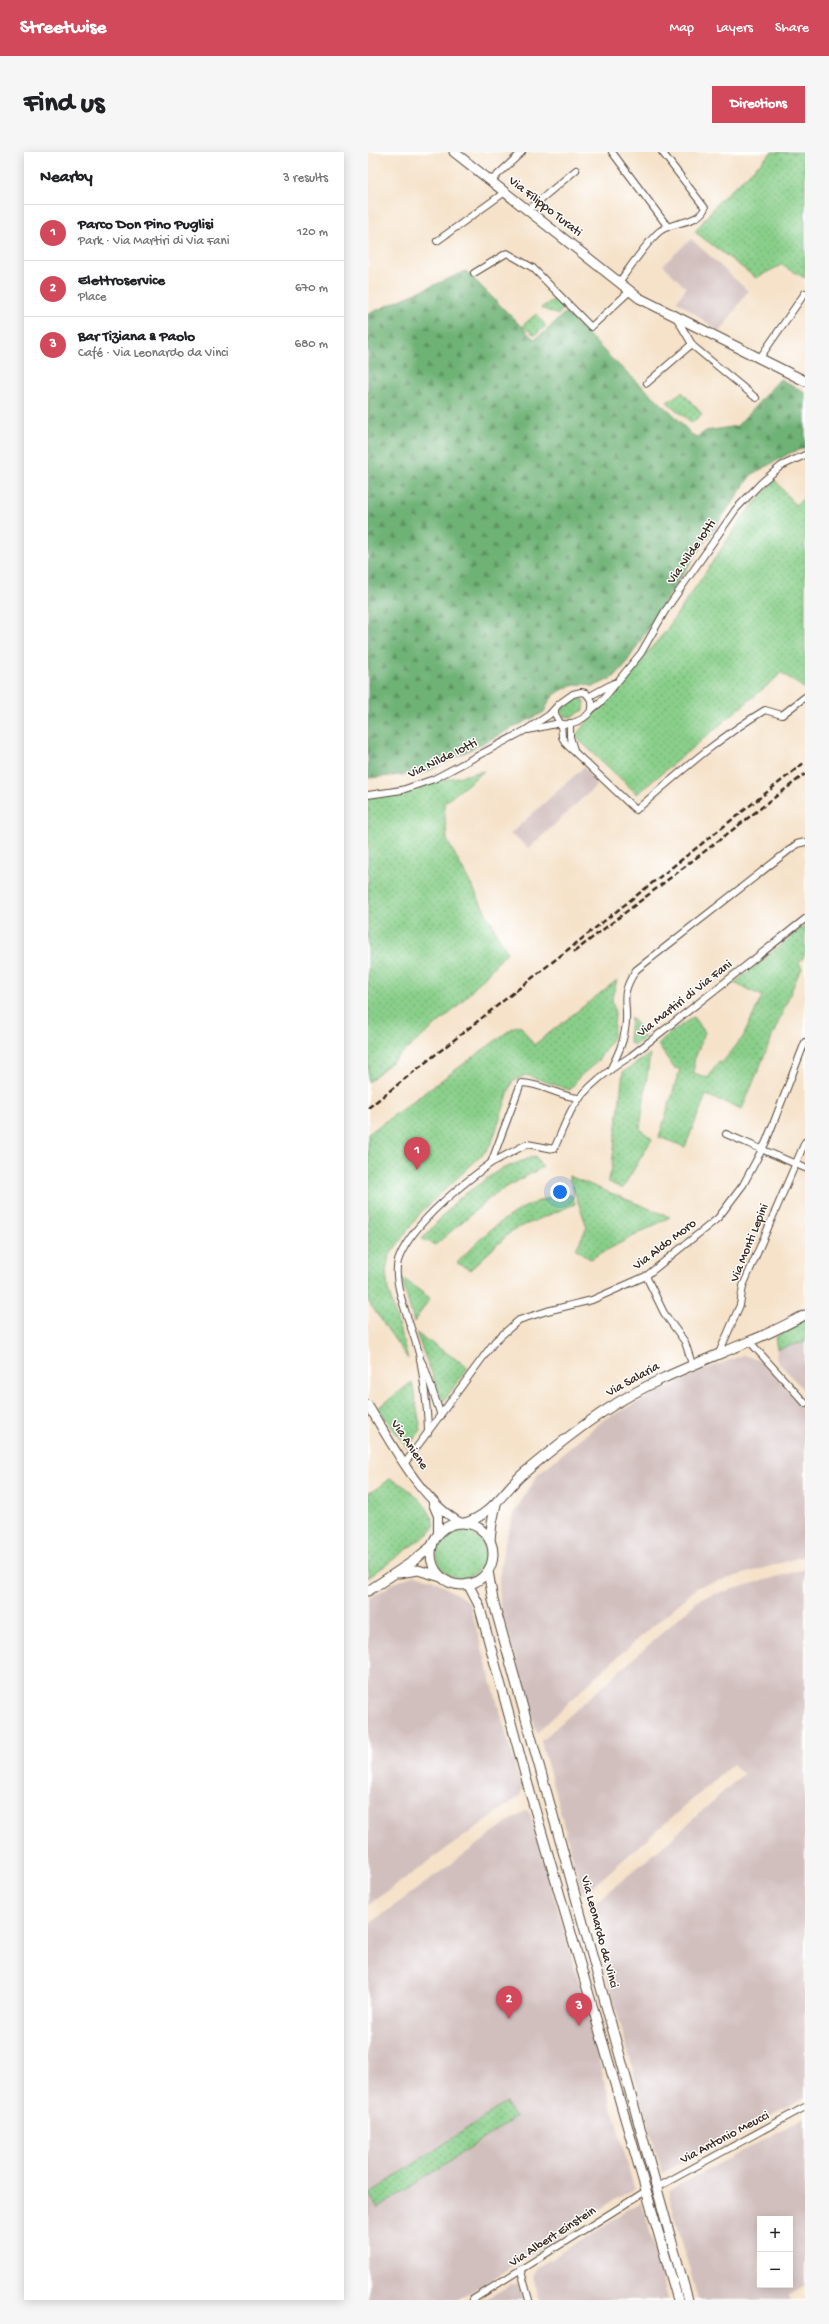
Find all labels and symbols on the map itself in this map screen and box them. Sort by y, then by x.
street label: Via Filippo Turati [504,173,585,240]
street label: Via Nilde Iotti [664,517,720,588]
street label: Via Nilde Iotti [405,736,480,783]
street label: Via Martiri di Via Fani [634,957,736,1041]
pin: 1 [404,1137,430,1170]
your location [550,1182,570,1202]
street label: Via Monti Lepini [727,1201,773,1285]
street label: Via Aldo Moro [630,1216,700,1274]
street label: Via Salaria [603,1359,663,1401]
street label: Via Aniene [386,1417,431,1473]
street label: Via Leonardo da Vinci [577,1873,621,1990]
pin: 2 [496,1986,522,2019]
pin: 3 [566,1993,592,2026]
street label: Via Antonio Meucci [677,2108,772,2168]
street label: Via Albert Einstein [506,2203,600,2271]

